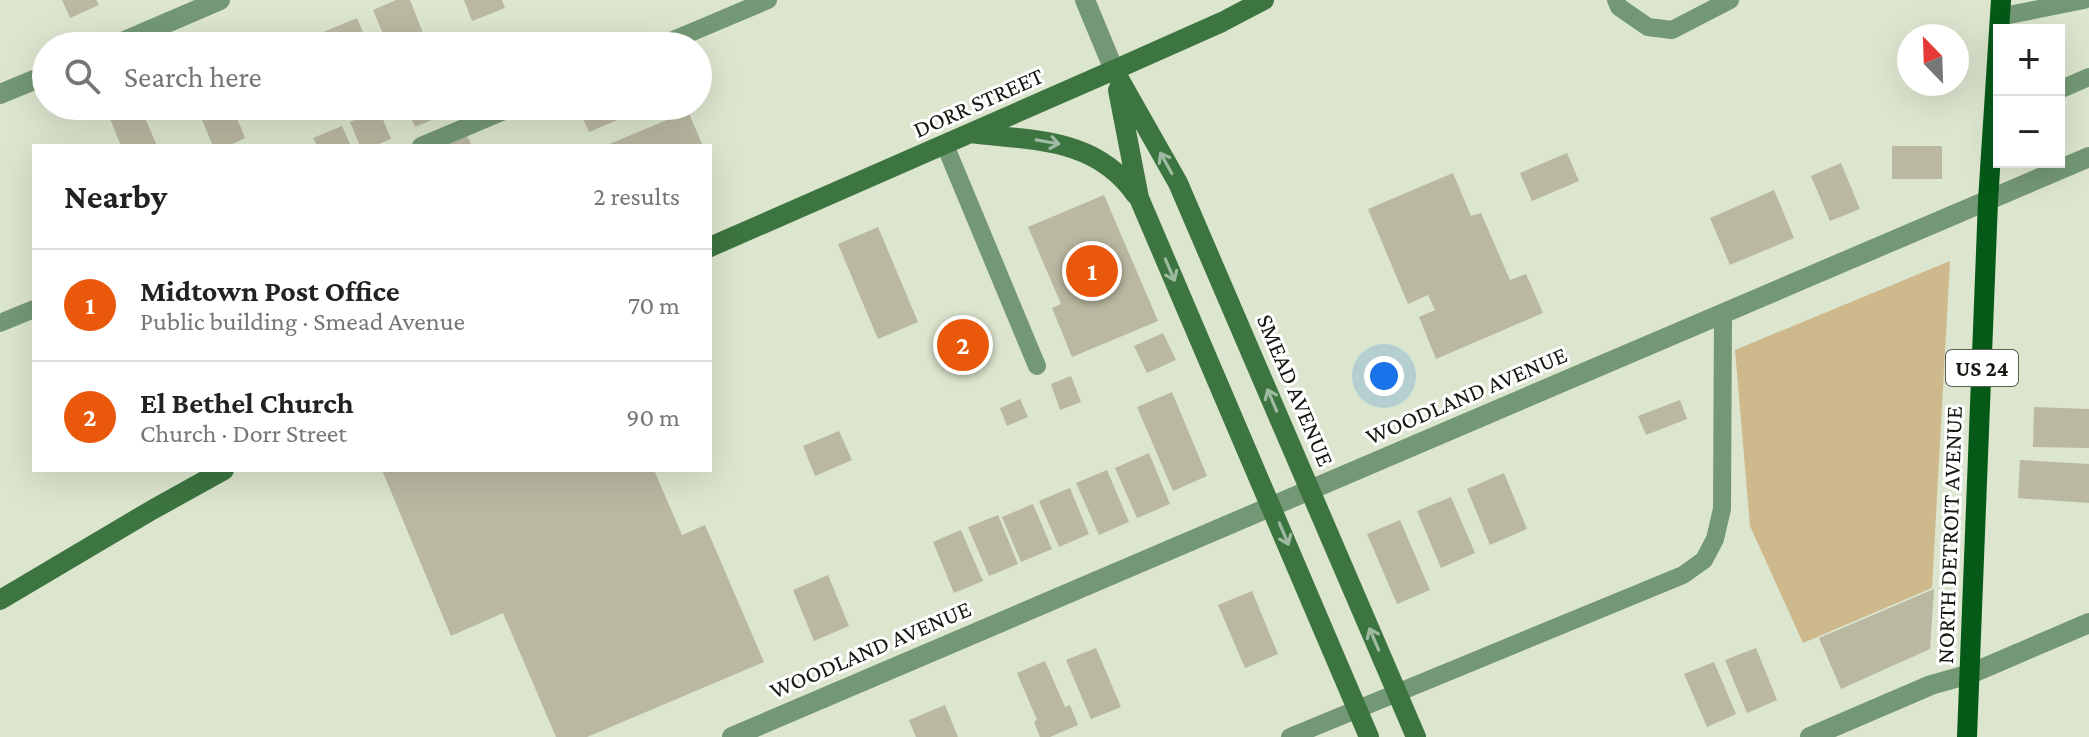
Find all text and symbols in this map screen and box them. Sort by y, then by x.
north arrow [1897,24,1969,96]
map controls [1993,24,2065,168]
button: + [1993,24,2065,96]
search box [32,32,712,120]
icon: search [60,54,104,98]
text: Search here [124,60,262,93]
street label: DORR STREET [909,61,1047,143]
button: − [1993,96,2065,168]
one-way arrow [1035,136,1060,151]
one-way arrow [1158,152,1174,175]
text: Nearby [64,178,167,215]
text: 2 results [593,182,680,211]
pin: 1 [1066,241,1118,301]
one-way arrow [1163,257,1178,282]
text: Midtown Post Office [140,274,400,307]
text: 1 [85,291,95,320]
text: 70 m [628,291,680,320]
text: Public building · Smead Avenue [140,307,465,336]
street label: SMEAD AVENUE [1252,310,1340,470]
pin: 2 [937,315,989,375]
street label: WOODLAND AVENUE [1361,340,1571,450]
road number: US 24 [1946,350,2018,386]
your location [1364,356,1404,396]
text: El Bethel Church [140,386,354,419]
one-way arrow [1263,389,1278,413]
text: 2 [83,403,97,432]
text: 90 m [626,403,680,432]
street label: NORTH DETROIT AVENUE [1931,405,1967,665]
text: Church · Dorr Street [140,419,347,448]
one-way arrow [1277,522,1292,546]
street label: WOODLAND AVENUE [765,594,975,704]
one-way arrow [1366,628,1381,652]

